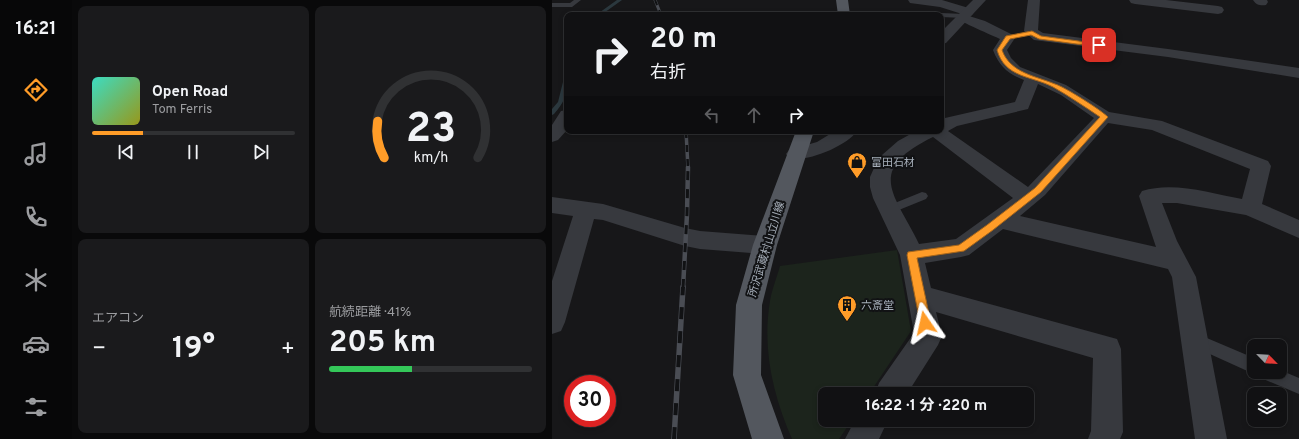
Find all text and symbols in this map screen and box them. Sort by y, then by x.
text: 16:21 [16,18,56,41]
text: 20 m [650,22,717,58]
icon: right [584,28,636,80]
pin [1082,28,1116,62]
icon: arrive [1088,34,1110,56]
text: 右折 [650,62,686,85]
icon: directions [22,76,50,104]
text: Open Road [152,83,228,102]
text: Tom Ferris [152,102,212,118]
text: 23 [405,103,456,156]
icon: left [701,104,723,126]
icon: ahead [743,104,765,126]
icon: right [785,104,807,126]
icon: music [22,140,50,168]
icon: previous [115,141,137,163]
icon: pause [182,141,204,163]
icon: next [250,141,272,163]
text: km/h [413,148,448,166]
shop icon: 富田石材 [846,151,868,179]
place label: 富田石材 [871,156,915,170]
street label: 所沢武蔵村山立川線 [746,200,788,299]
icon: phone [22,203,50,231]
icon: climate [22,266,50,294]
building icon: 六斎堂 [836,294,858,322]
place label: 六斎堂 [861,299,894,313]
position arrow [904,302,946,344]
text: 航続距離 · 41% [329,305,411,321]
text: エアコン [92,311,144,327]
text: 205 km [329,325,436,362]
icon: car [22,330,50,358]
text: 19° [172,331,215,368]
text: − [92,336,106,363]
text: + [281,336,295,363]
north arrow [1247,339,1287,379]
map controls [1247,339,1287,427]
speed limit sign: 30 [564,375,616,427]
button: layers [1247,387,1287,427]
icon: filters [22,393,50,421]
text: 16:22 · 1 分 · 220 m [865,397,987,416]

